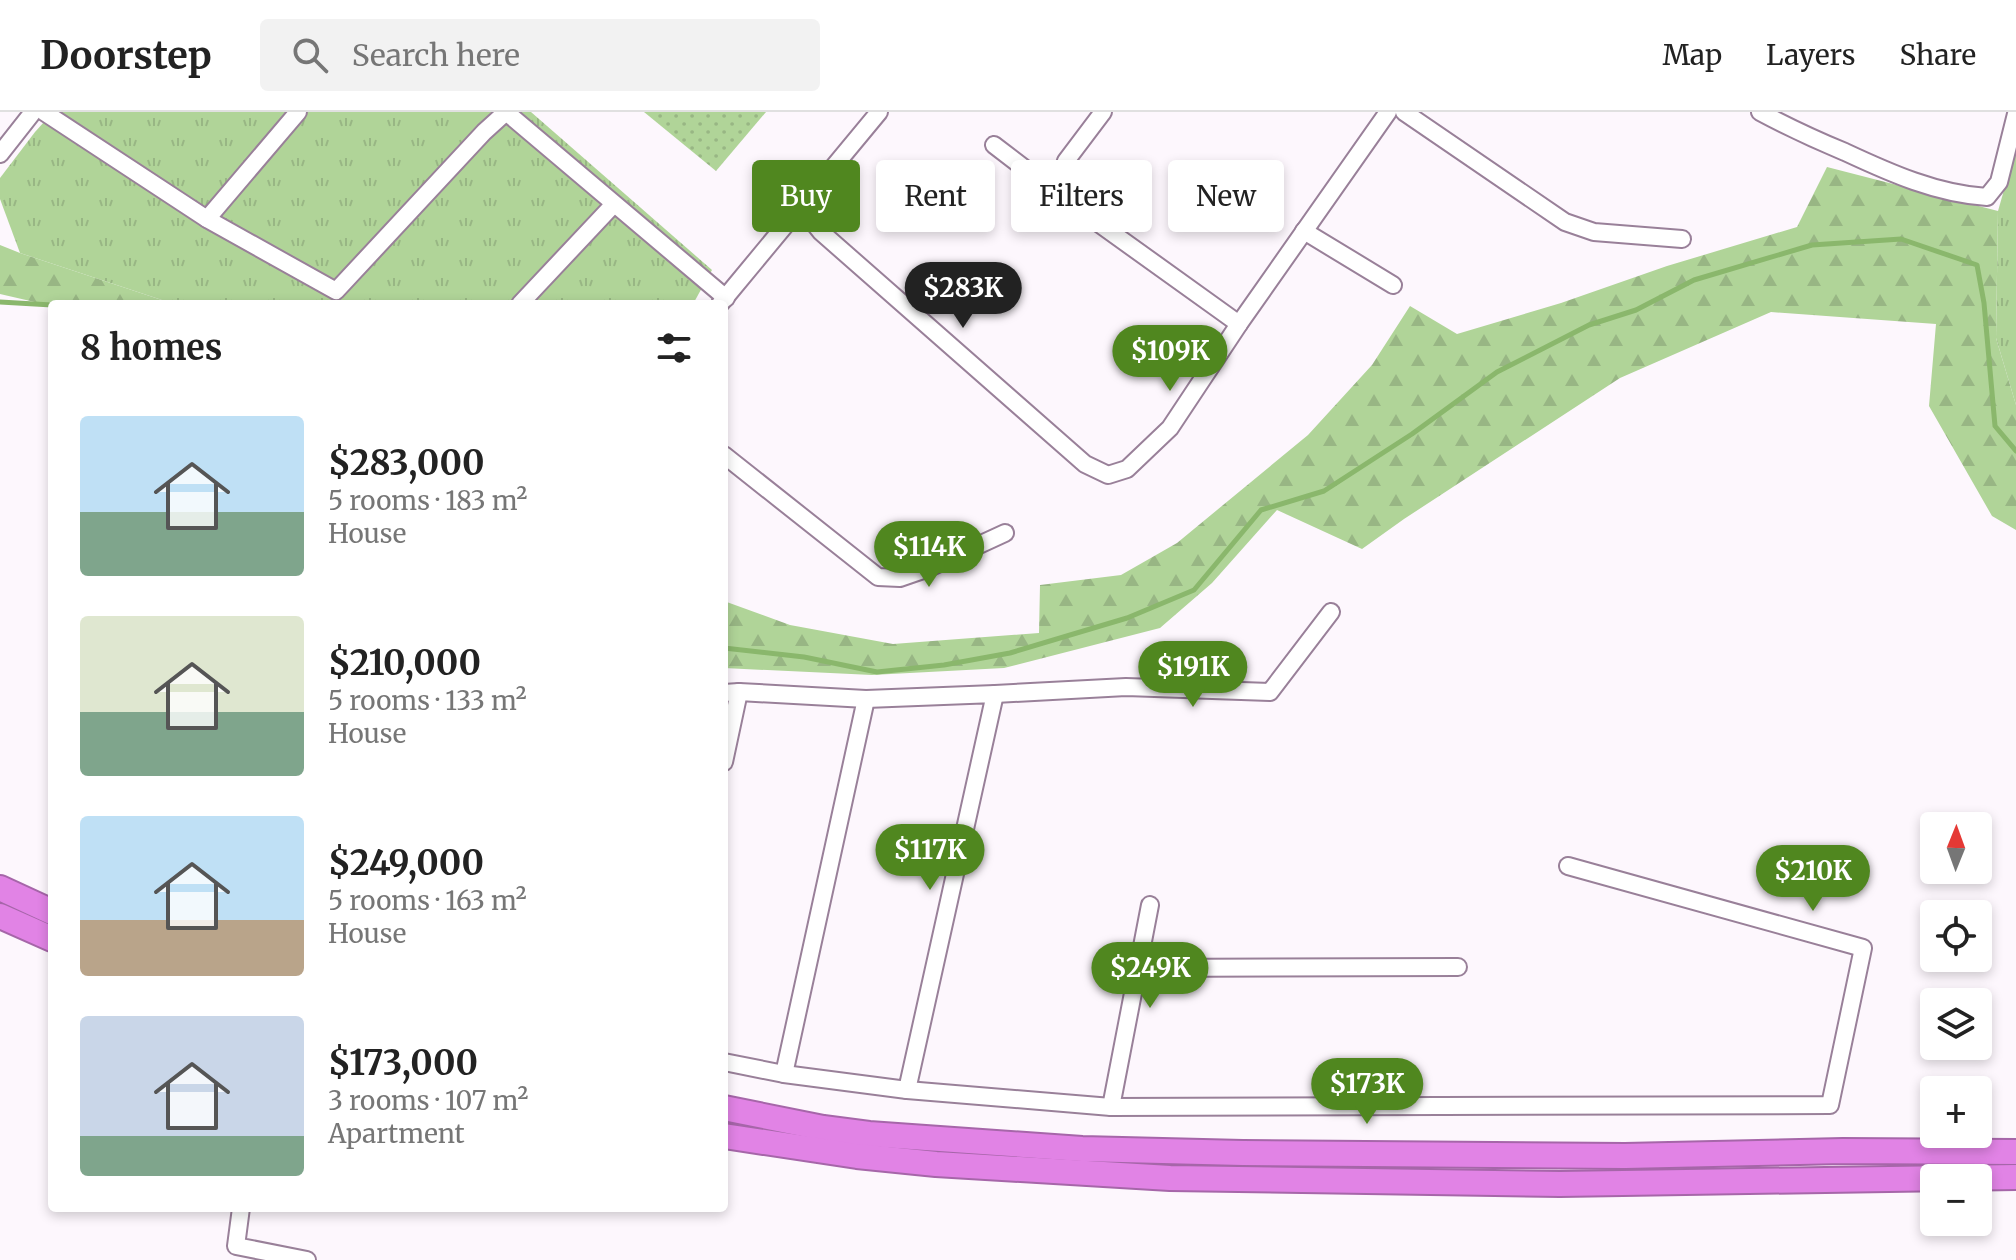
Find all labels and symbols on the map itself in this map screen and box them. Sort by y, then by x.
pin: $283K [907,262,1019,330]
pin: $109K [1114,325,1226,393]
pin: $114K [873,521,985,589]
pin: $191K [1137,641,1249,709]
north arrow [1920,812,1992,884]
pin: $117K [874,824,986,892]
pin: $210K [1757,845,1869,913]
pin: $249K [1094,942,1206,1010]
pin: $173K [1311,1058,1423,1126]

